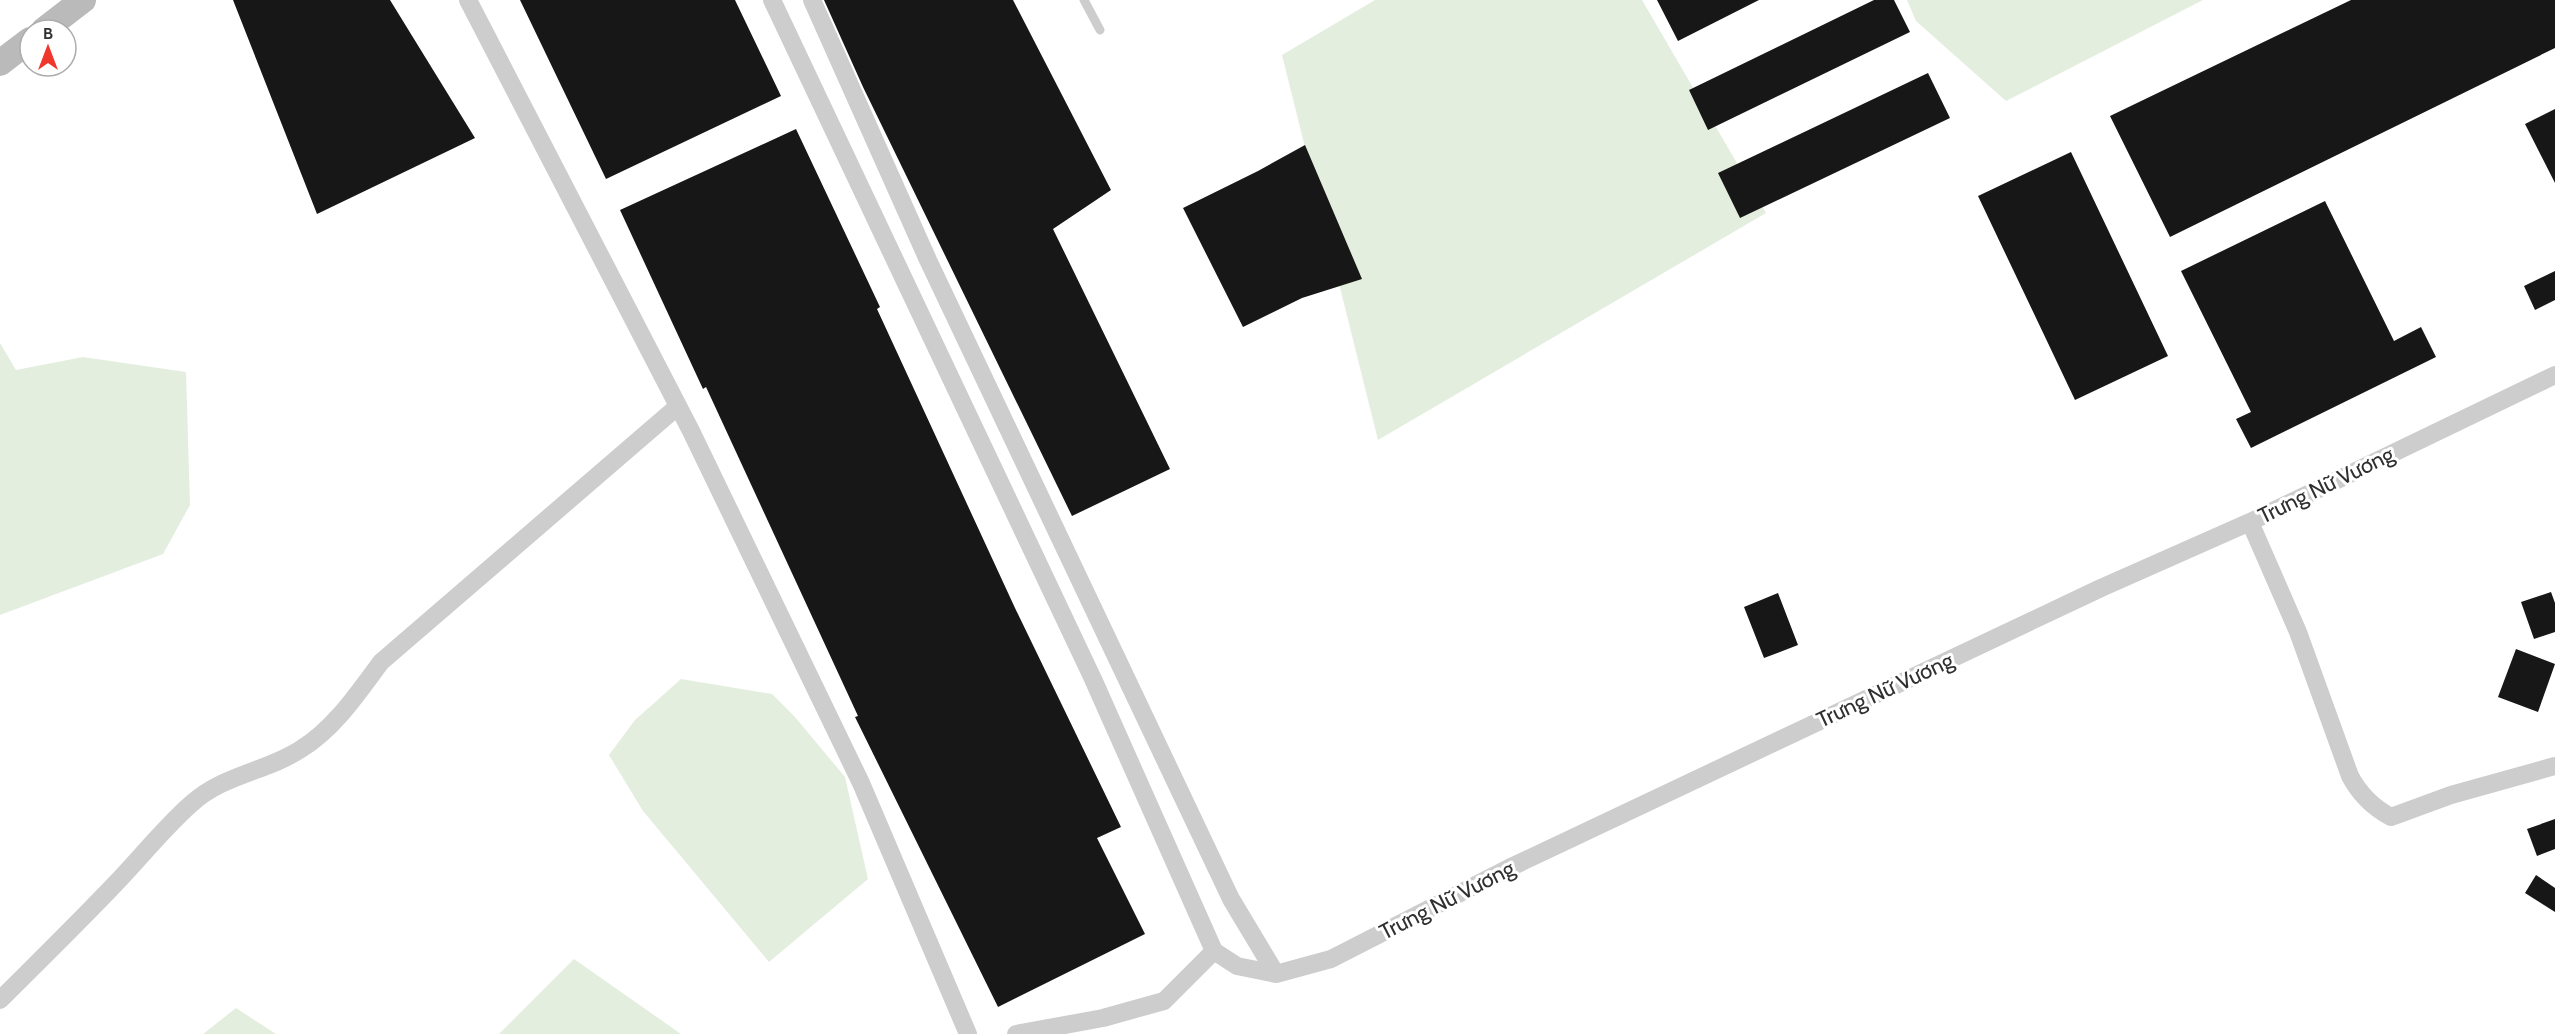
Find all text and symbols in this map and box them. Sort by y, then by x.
north arrow [18,18,78,78]
text: B [43,24,53,43]
street label: Trưng Nữ Vương [2254,440,2399,530]
street label: Trưng Nữ Vương [1812,646,1959,733]
street label: Trưng Nữ Vương [1375,854,1520,946]

